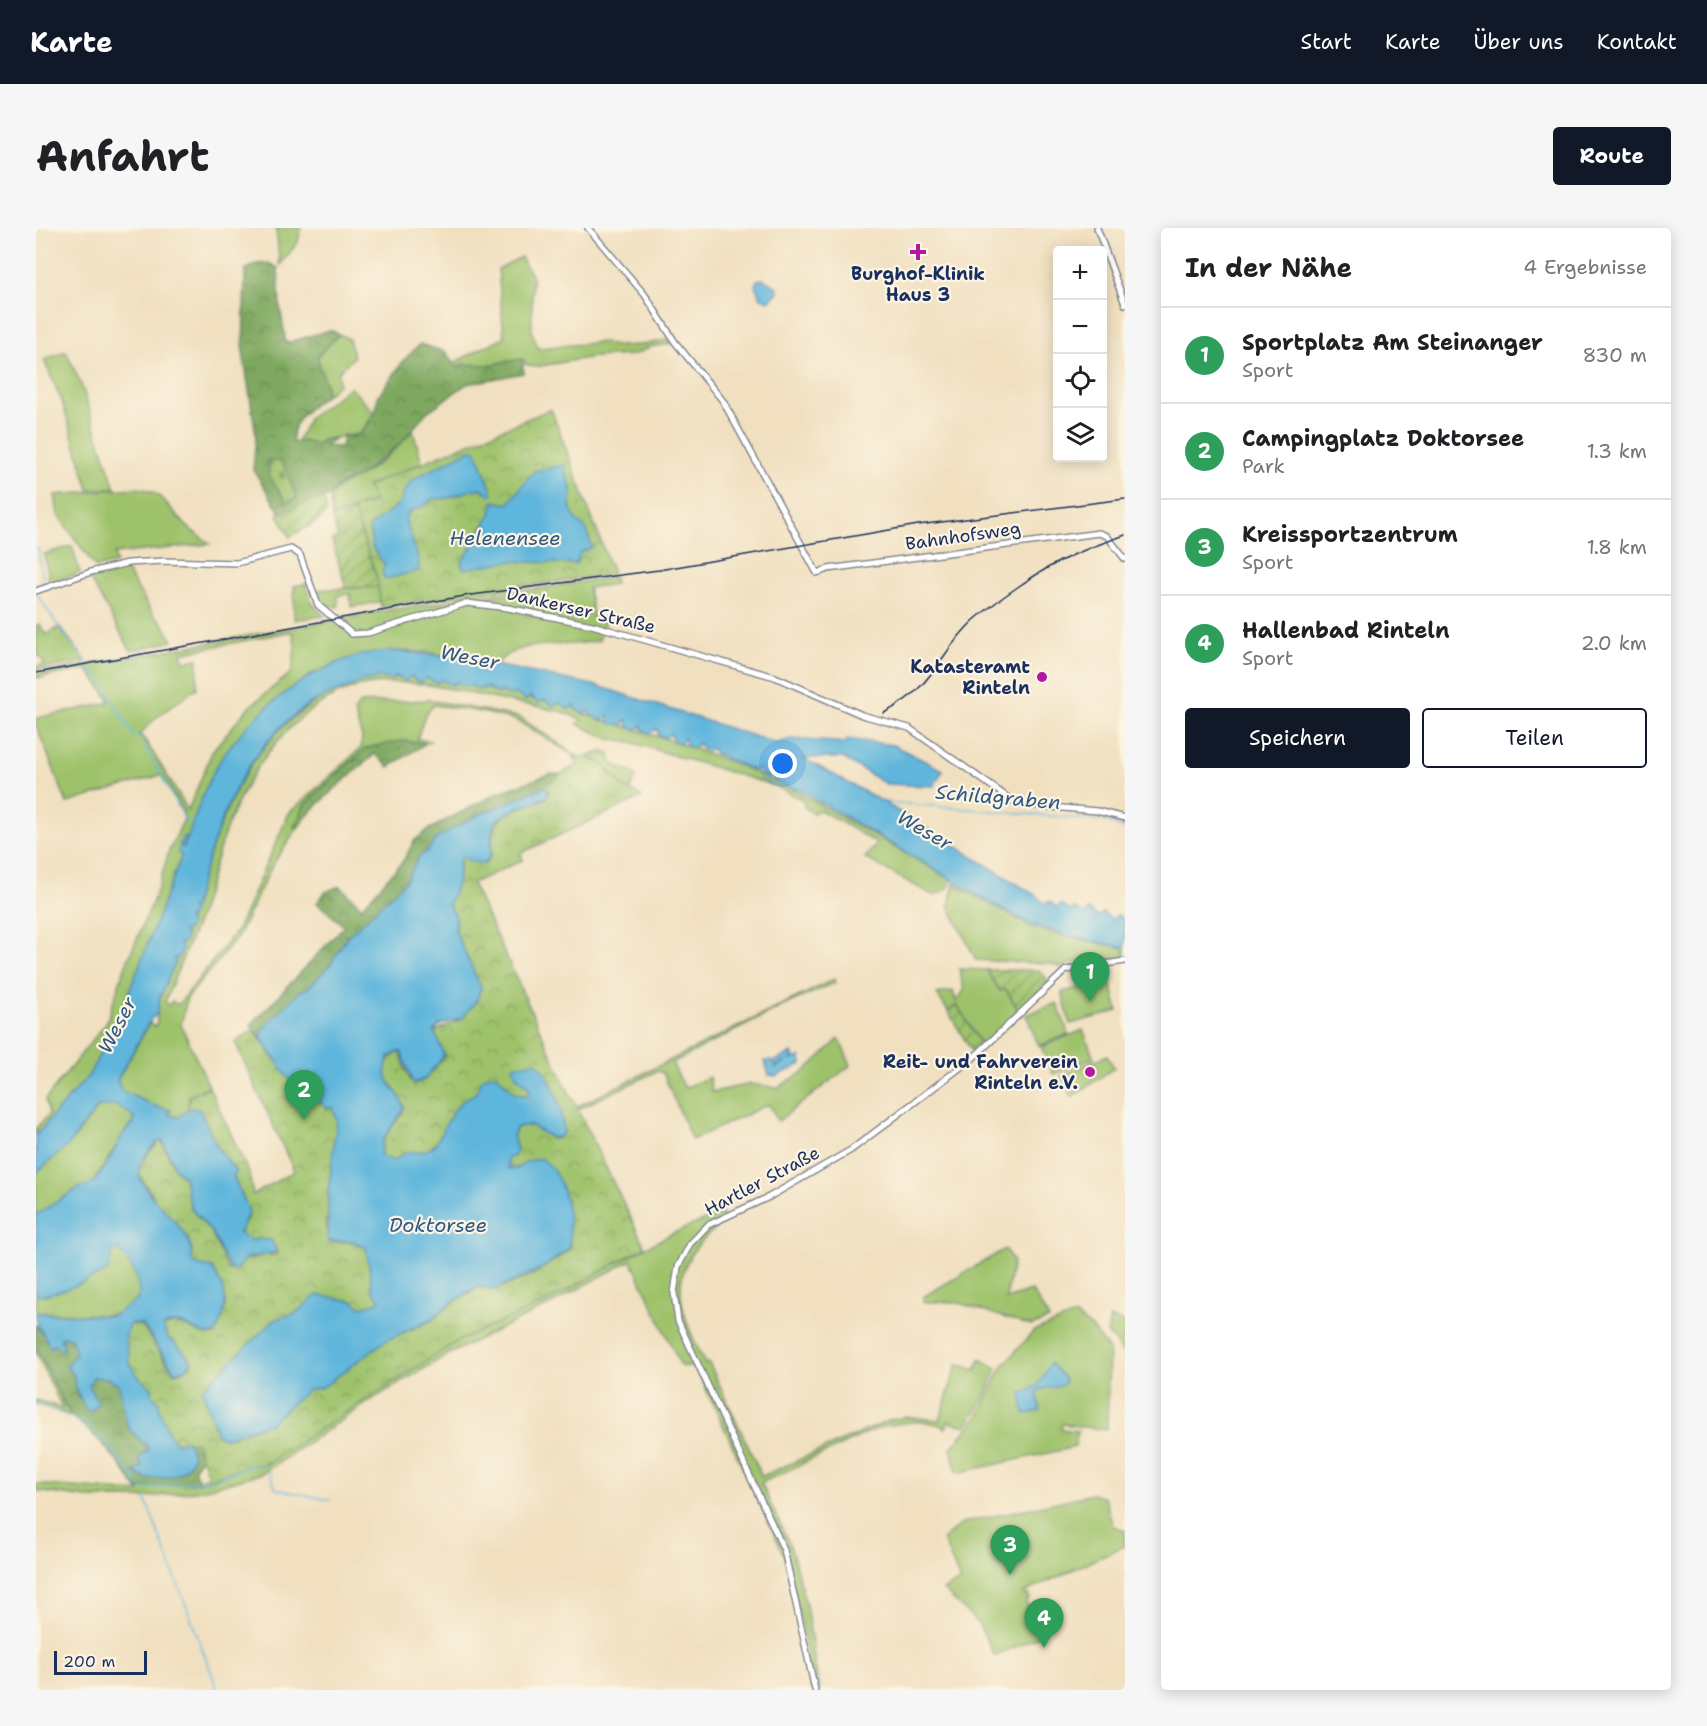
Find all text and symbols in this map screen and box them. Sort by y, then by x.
text: Karte [30,23,113,61]
text: Start [1301,28,1352,56]
text: Karte [1385,28,1441,56]
text: Über uns [1474,28,1564,56]
text: Kontakt [1597,28,1677,56]
button: Route [1553,127,1671,185]
text: Anfahrt [36,128,209,184]
marker: Burghof-Klinik Haus 3 [909,243,927,261]
map controls [1053,246,1107,462]
button: + [1053,246,1107,300]
text: In der Nähe [1185,250,1352,285]
text: 4 Ergebnisse [1523,254,1647,280]
place label: Burghof-Klinik Haus 3 [851,262,985,307]
button: − [1053,300,1107,354]
text: Sportplatz Am Steinanger [1242,328,1543,357]
text: 1 [1200,342,1209,368]
text: 830 m [1582,342,1647,368]
button: locate [1053,354,1107,408]
text: Sport [1242,357,1293,383]
button: layers [1053,408,1107,462]
text: Campingplatz Doktorsee [1242,424,1524,453]
text: 2 [1198,438,1212,464]
text: 1.3 km [1587,438,1647,464]
text: Park [1242,453,1285,479]
street label: Bahnhofsweg [904,516,1022,556]
text: Kreissportzentrum [1242,520,1458,549]
water label: Helenensee [449,525,561,551]
text: 3 [1198,534,1212,560]
text: 1.8 km [1587,534,1647,560]
text: Sport [1242,549,1293,575]
street label: Dankerser Straße [504,581,658,639]
text: Hallenbad Rinteln [1242,616,1450,645]
text: 4 [1198,630,1212,656]
text: 2.0 km [1581,630,1647,656]
water label: Weser [438,639,502,676]
text: Sport [1242,645,1293,671]
place label: Katasteramt Rinteln [910,655,1030,700]
marker: Katasteramt Rinteln [1035,670,1049,684]
button: Speichern [1185,708,1410,768]
button: Teilen [1422,708,1647,768]
your location [768,749,797,778]
water label: Schildgraben [934,779,1062,815]
water label: Weser [892,804,958,857]
pin: 1 [1070,952,1110,1002]
water label: Weser [92,992,142,1058]
place label: Reit- und Fahrverein Rinteln e.V. [883,1050,1078,1095]
marker: Reit- und Fahrverein Rinteln e.V. [1083,1065,1097,1079]
pin: 2 [284,1070,324,1120]
street label: Hartler Straße [700,1141,824,1221]
water label: Doktorsee [389,1212,487,1238]
pin: 3 [990,1526,1030,1575]
pin: 4 [1024,1598,1064,1648]
scale bar [54,1648,147,1676]
text: 200 m [63,1651,115,1672]

